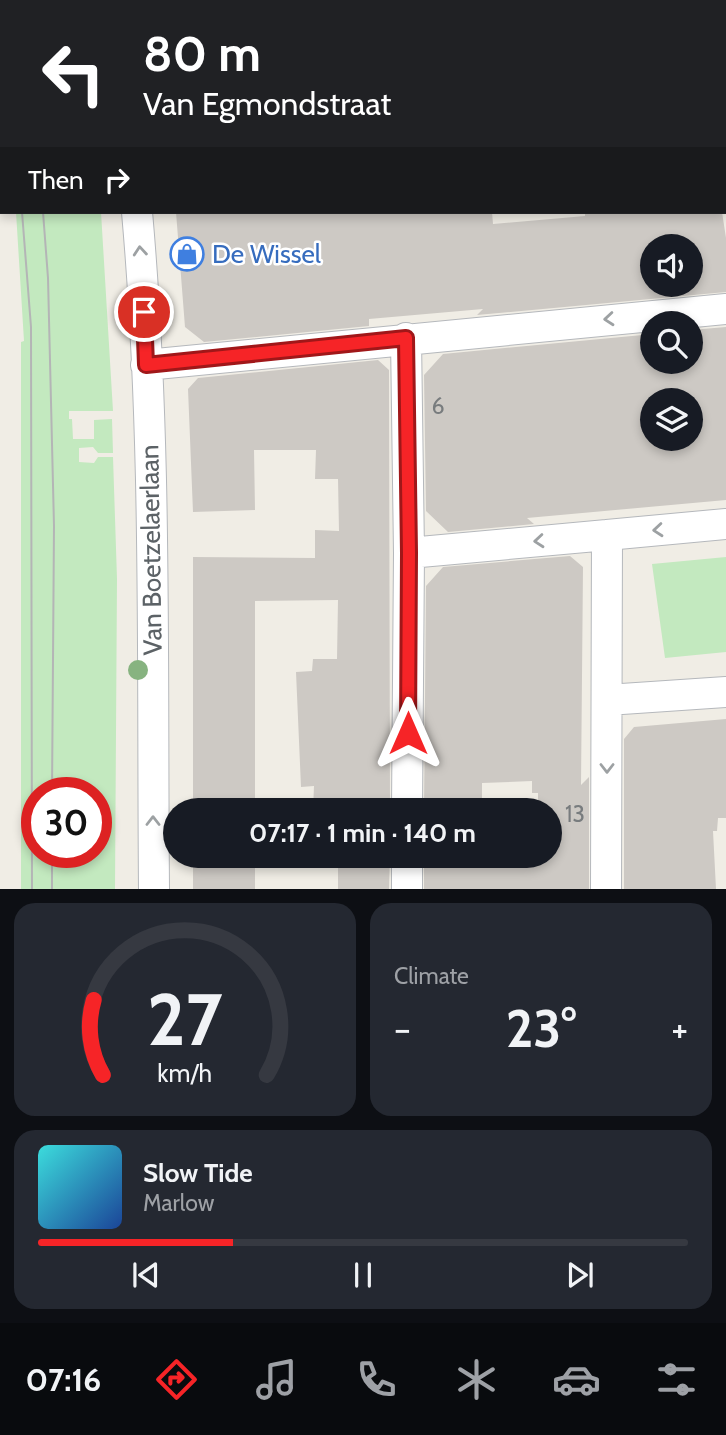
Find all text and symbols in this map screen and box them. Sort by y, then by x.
text: 80 m [143,24,261,83]
icon: left [28,28,119,119]
text: Van Egmondstraat [143,84,391,123]
icon: right [98,161,136,199]
text: Then [28,164,84,196]
map controls [640,234,703,451]
button: sound [640,234,703,297]
shop icon: De Wissel [168,235,206,273]
place label: De Wissel [212,238,321,270]
one-way arrow [133,245,148,256]
pin [114,282,174,342]
icon: arrive [125,293,163,331]
button: search [640,311,703,374]
one-way arrow [603,312,615,327]
button: layers [640,388,703,451]
house number: 6 [431,392,445,420]
street label: Van Boetzelaerlaan [133,444,169,656]
one-way arrow [652,523,664,538]
one-way arrow [533,533,544,548]
position arrow [371,696,445,770]
one-way arrow [599,764,615,774]
speed limit sign: 30 [21,777,112,868]
house number: 13 [565,800,585,828]
one-way arrow [145,815,161,826]
text: 07:17 · 1 min · 140 m [249,817,476,849]
text: Climate [394,962,469,990]
text: 27 [147,976,223,1064]
text: 23° [506,997,576,1060]
text: − [394,1005,411,1052]
text: + [671,1005,688,1052]
text: km/h [158,1058,212,1088]
text: Slow Tide [143,1157,253,1189]
text: Marlow [143,1189,214,1217]
icon: previous [127,1256,165,1294]
icon: pause [344,1256,382,1294]
icon: next [561,1256,599,1294]
icon: directions [152,1355,201,1404]
icon: music [252,1355,301,1404]
icon: phone [352,1355,401,1404]
icon: climate [452,1355,501,1404]
icon: car [552,1355,601,1404]
icon: filters [652,1355,701,1404]
text: 07:16 [25,1360,101,1399]

